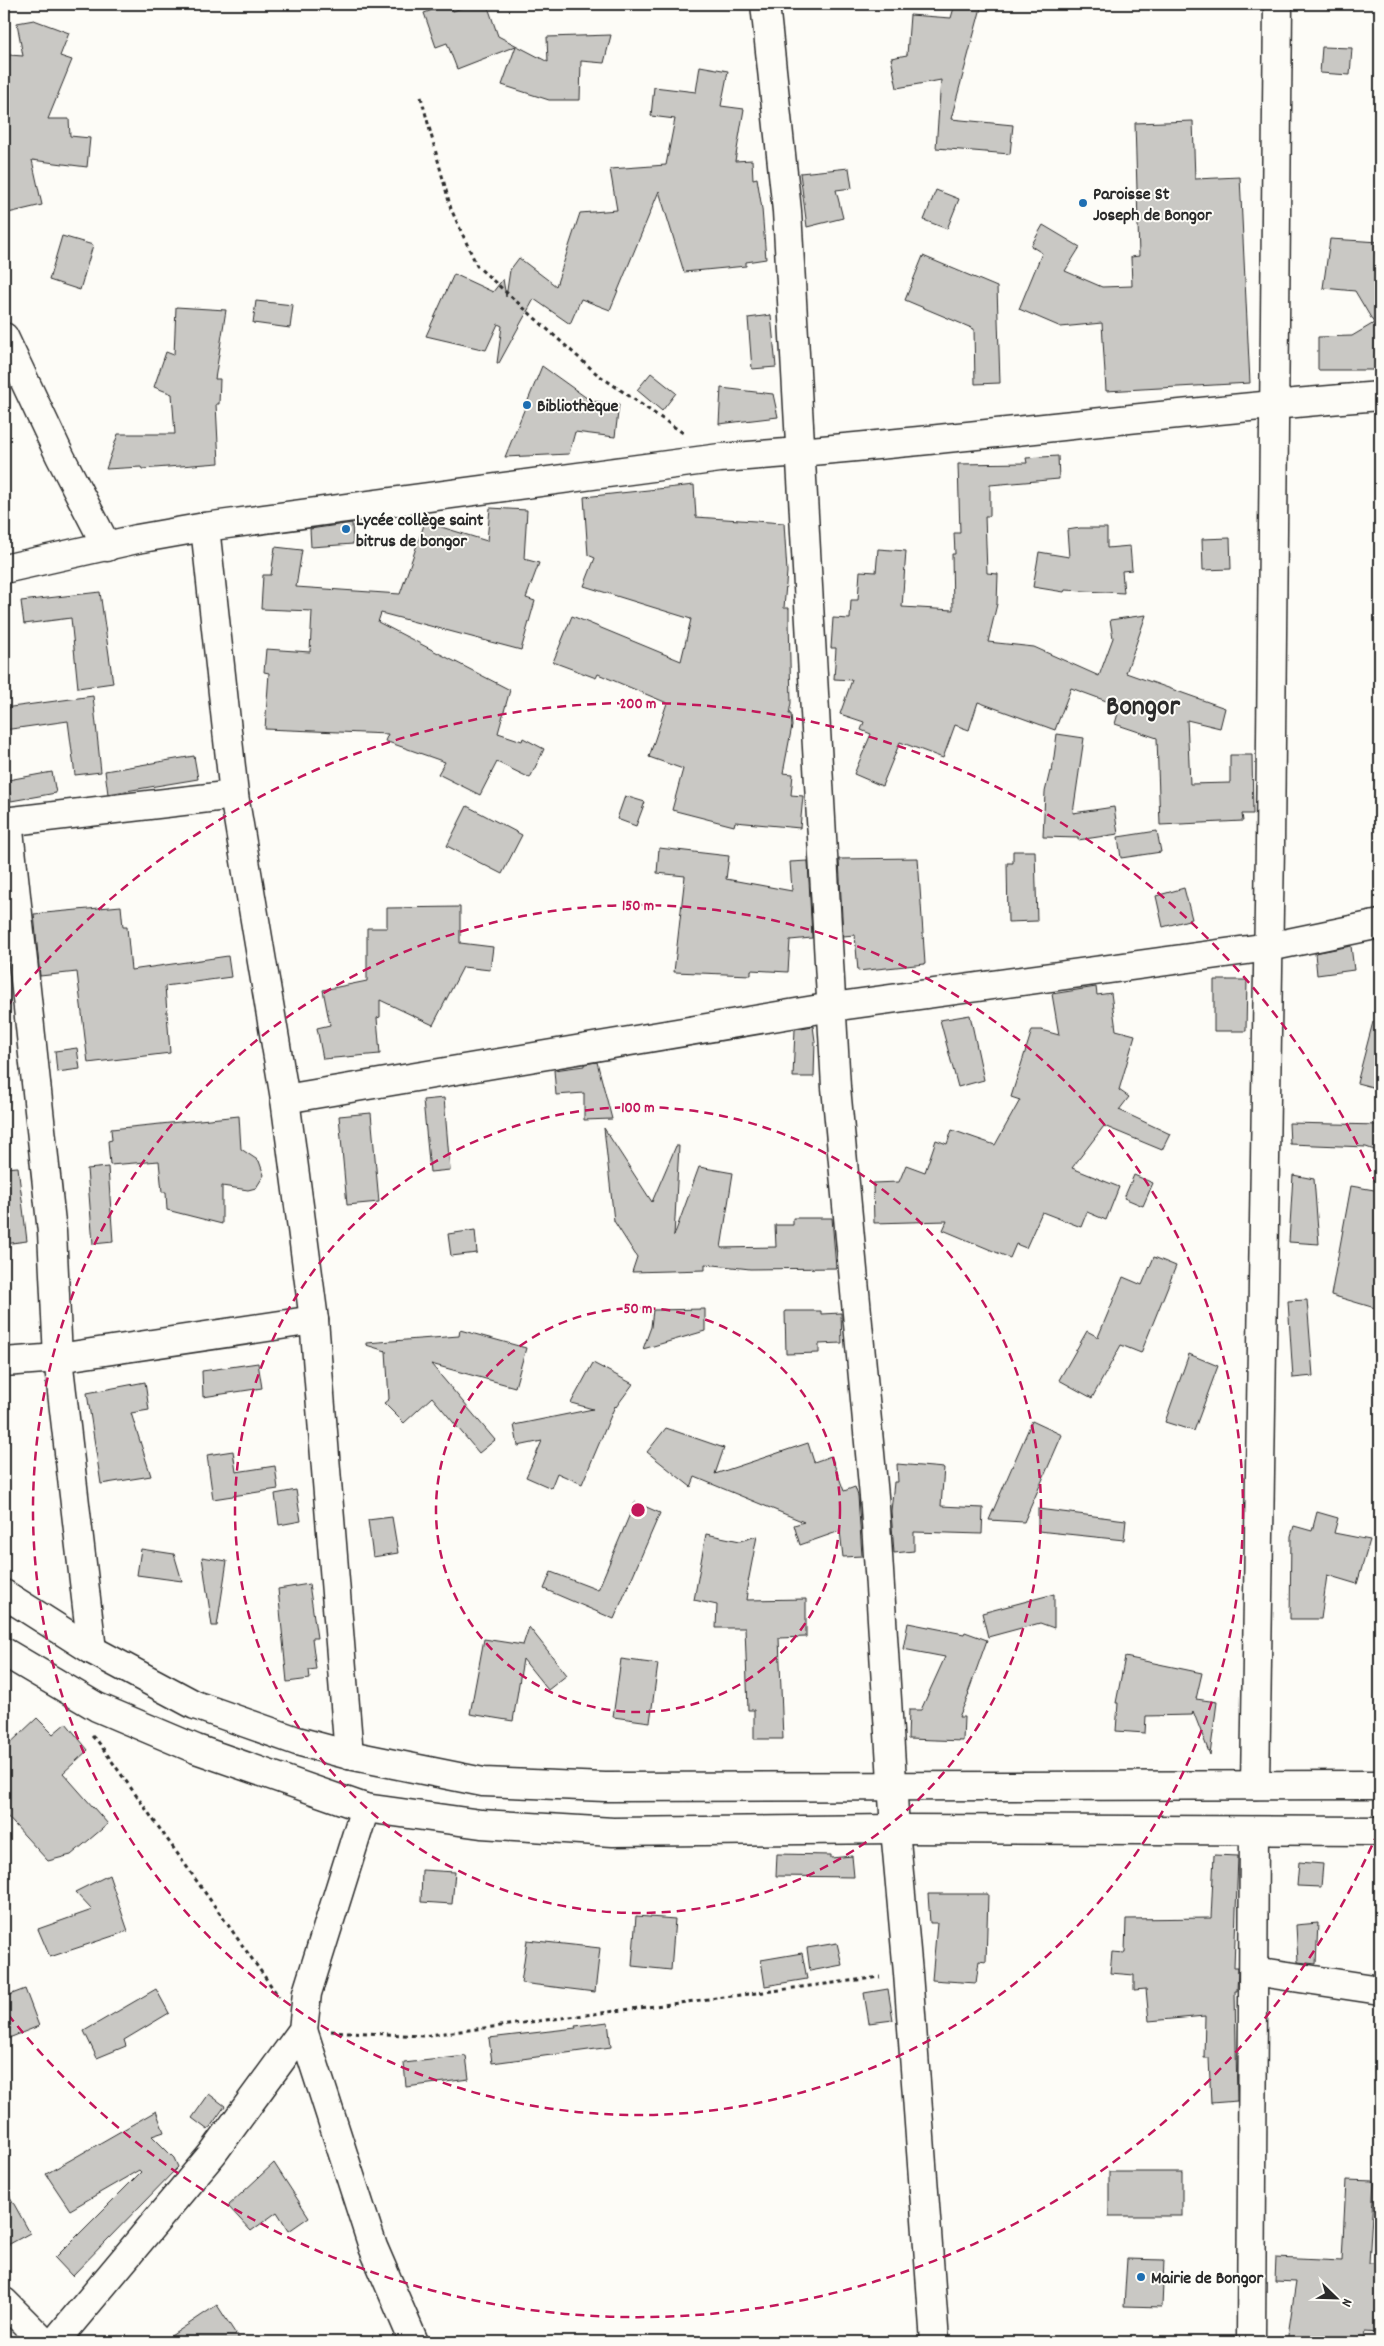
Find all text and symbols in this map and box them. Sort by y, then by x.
place label: Paroisse St Joseph de Bongor [1093,183,1212,229]
marker: Paroisse St Joseph de Bongor [1077,197,1089,209]
place label: Bibliothèque [537,395,619,420]
marker: Bibliothèque [521,399,533,411]
place label: Lycée collège saint bitrus de bongor [356,509,484,555]
marker: Lycée collège saint bitrus de bongor [340,523,352,535]
district label: Bongor [1106,689,1181,729]
text: 200 m [620,694,656,716]
text: 150 m [622,896,654,918]
text: 100 m [621,1098,655,1120]
text: 50 m [624,1299,652,1321]
centre of rings [629,1501,647,1519]
place label: Mairie de Bongor [1151,2267,1264,2292]
marker: Mairie de Bongor [1135,2271,1147,2283]
north arrow [1312,2274,1362,2324]
text: N [1336,2295,1357,2309]

